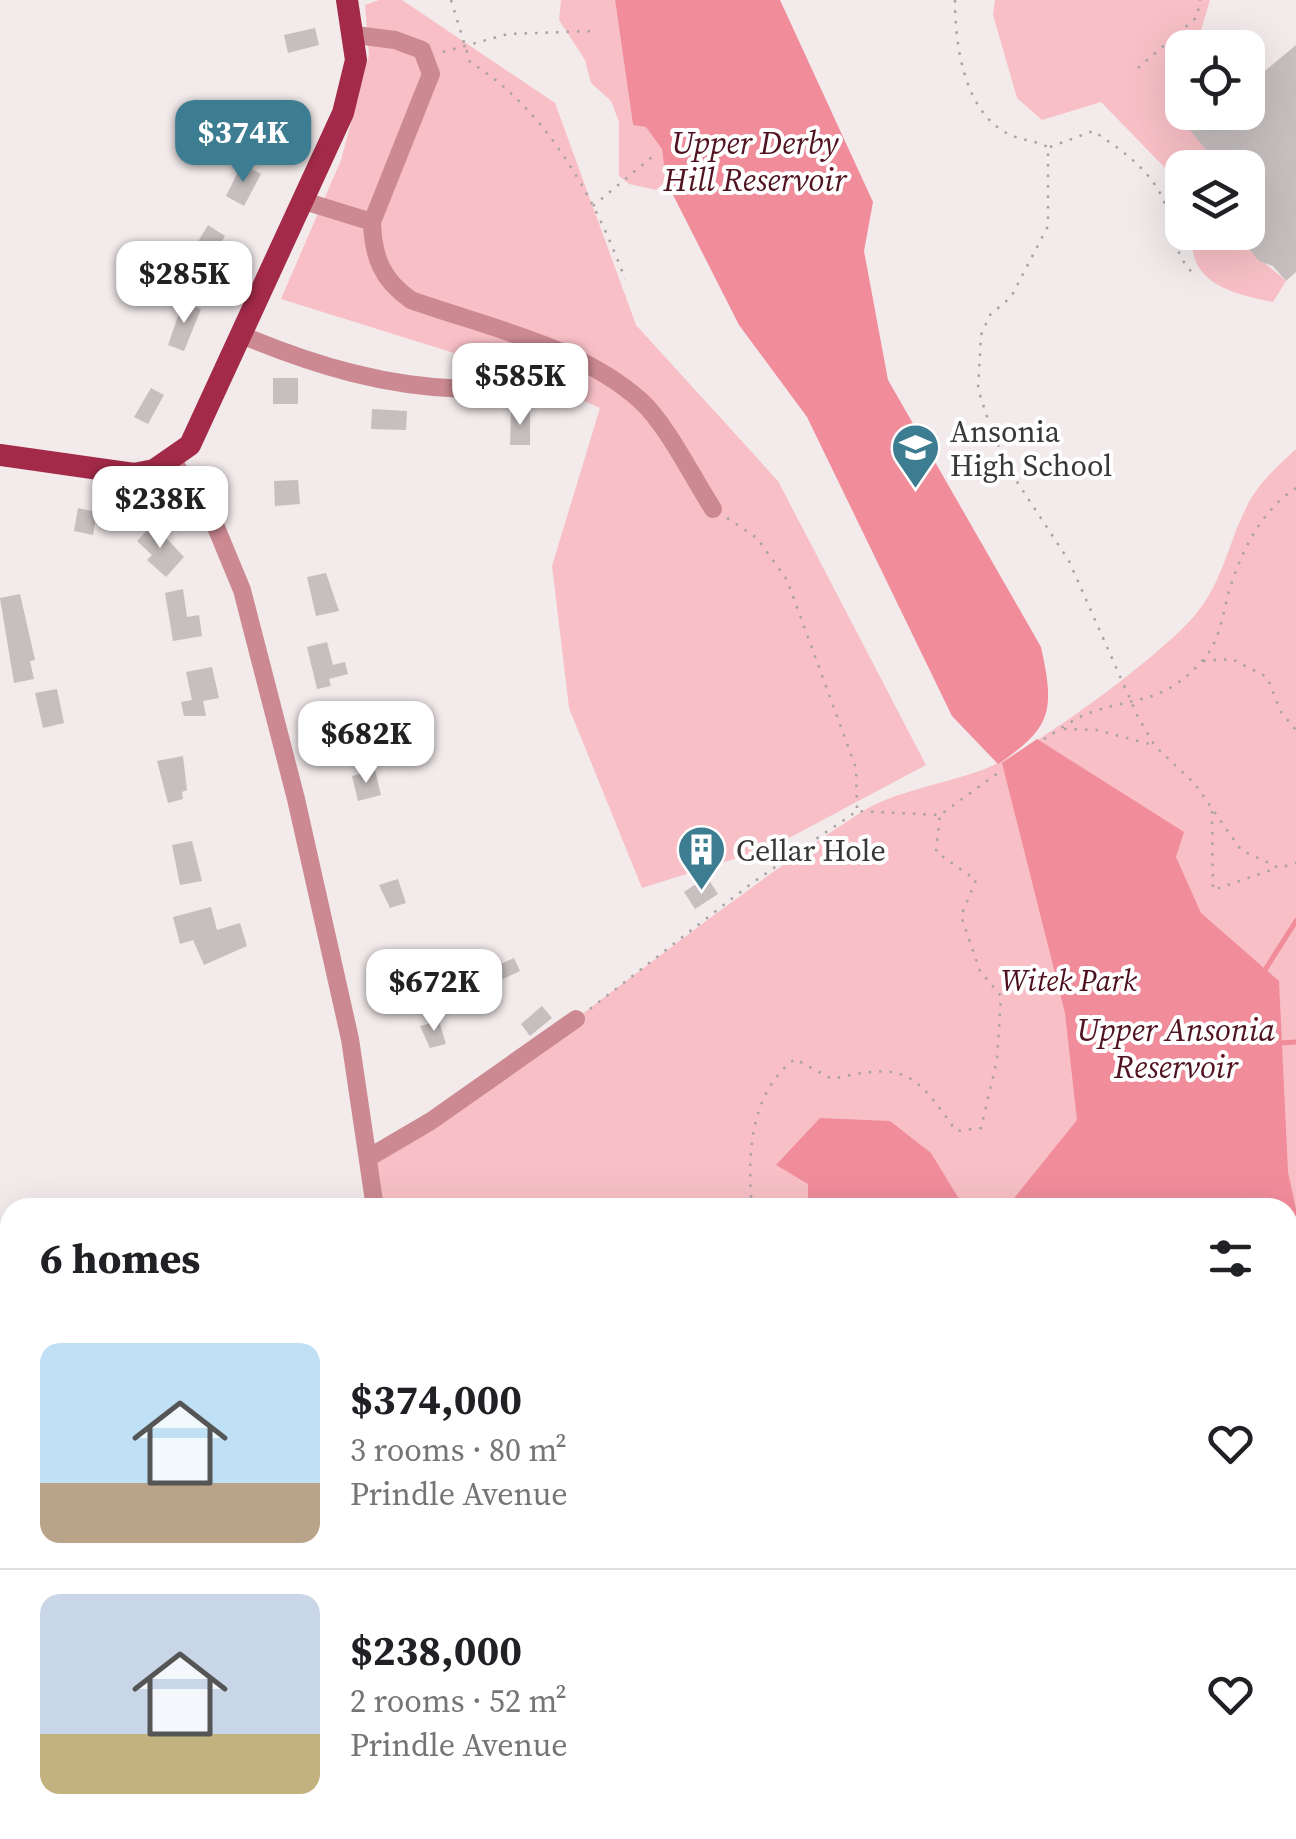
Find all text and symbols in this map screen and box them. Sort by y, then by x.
map controls [1165,30,1265,250]
button: locate [1165,30,1265,130]
pin: $374K [173,100,313,185]
text: $374K [197,110,289,154]
water label: Upper Derby Hill Reservoir [662,121,848,202]
button: layers [1165,150,1265,250]
pin: $285K [114,241,254,326]
text: $285K [138,251,230,295]
pin: $585K [450,343,590,428]
text: $585K [474,353,566,397]
place label: Ansonia High School [950,411,1112,486]
school or university icon: Ansonia High School [889,422,941,490]
pin: $238K [90,466,230,551]
text: $238K [114,476,206,520]
pin: $682K [296,701,436,786]
text: $682K [320,711,412,755]
building icon: Cellar Hole [675,824,727,892]
place label: Cellar Hole [736,830,886,871]
pin: $672K [364,949,504,1034]
text: $672K [388,959,480,1003]
park label: Witek Park [1001,960,1138,1001]
water label: Upper Ansonia Reservoir [1077,1008,1275,1089]
text: 6 homes [40,1229,200,1287]
icon: filters [1203,1231,1258,1286]
text: $374,000 [350,1370,522,1428]
icon: home [120,1383,240,1503]
icon: heart [1203,1416,1258,1471]
text: 3 rooms · 80 m² [350,1428,567,1472]
text: Prindle Avenue [350,1472,568,1516]
text: $238,000 [350,1621,522,1679]
icon: home [120,1634,240,1754]
icon: heart [1203,1667,1258,1722]
text: 2 rooms · 52 m² [350,1679,567,1723]
text: Prindle Avenue [350,1723,568,1767]

